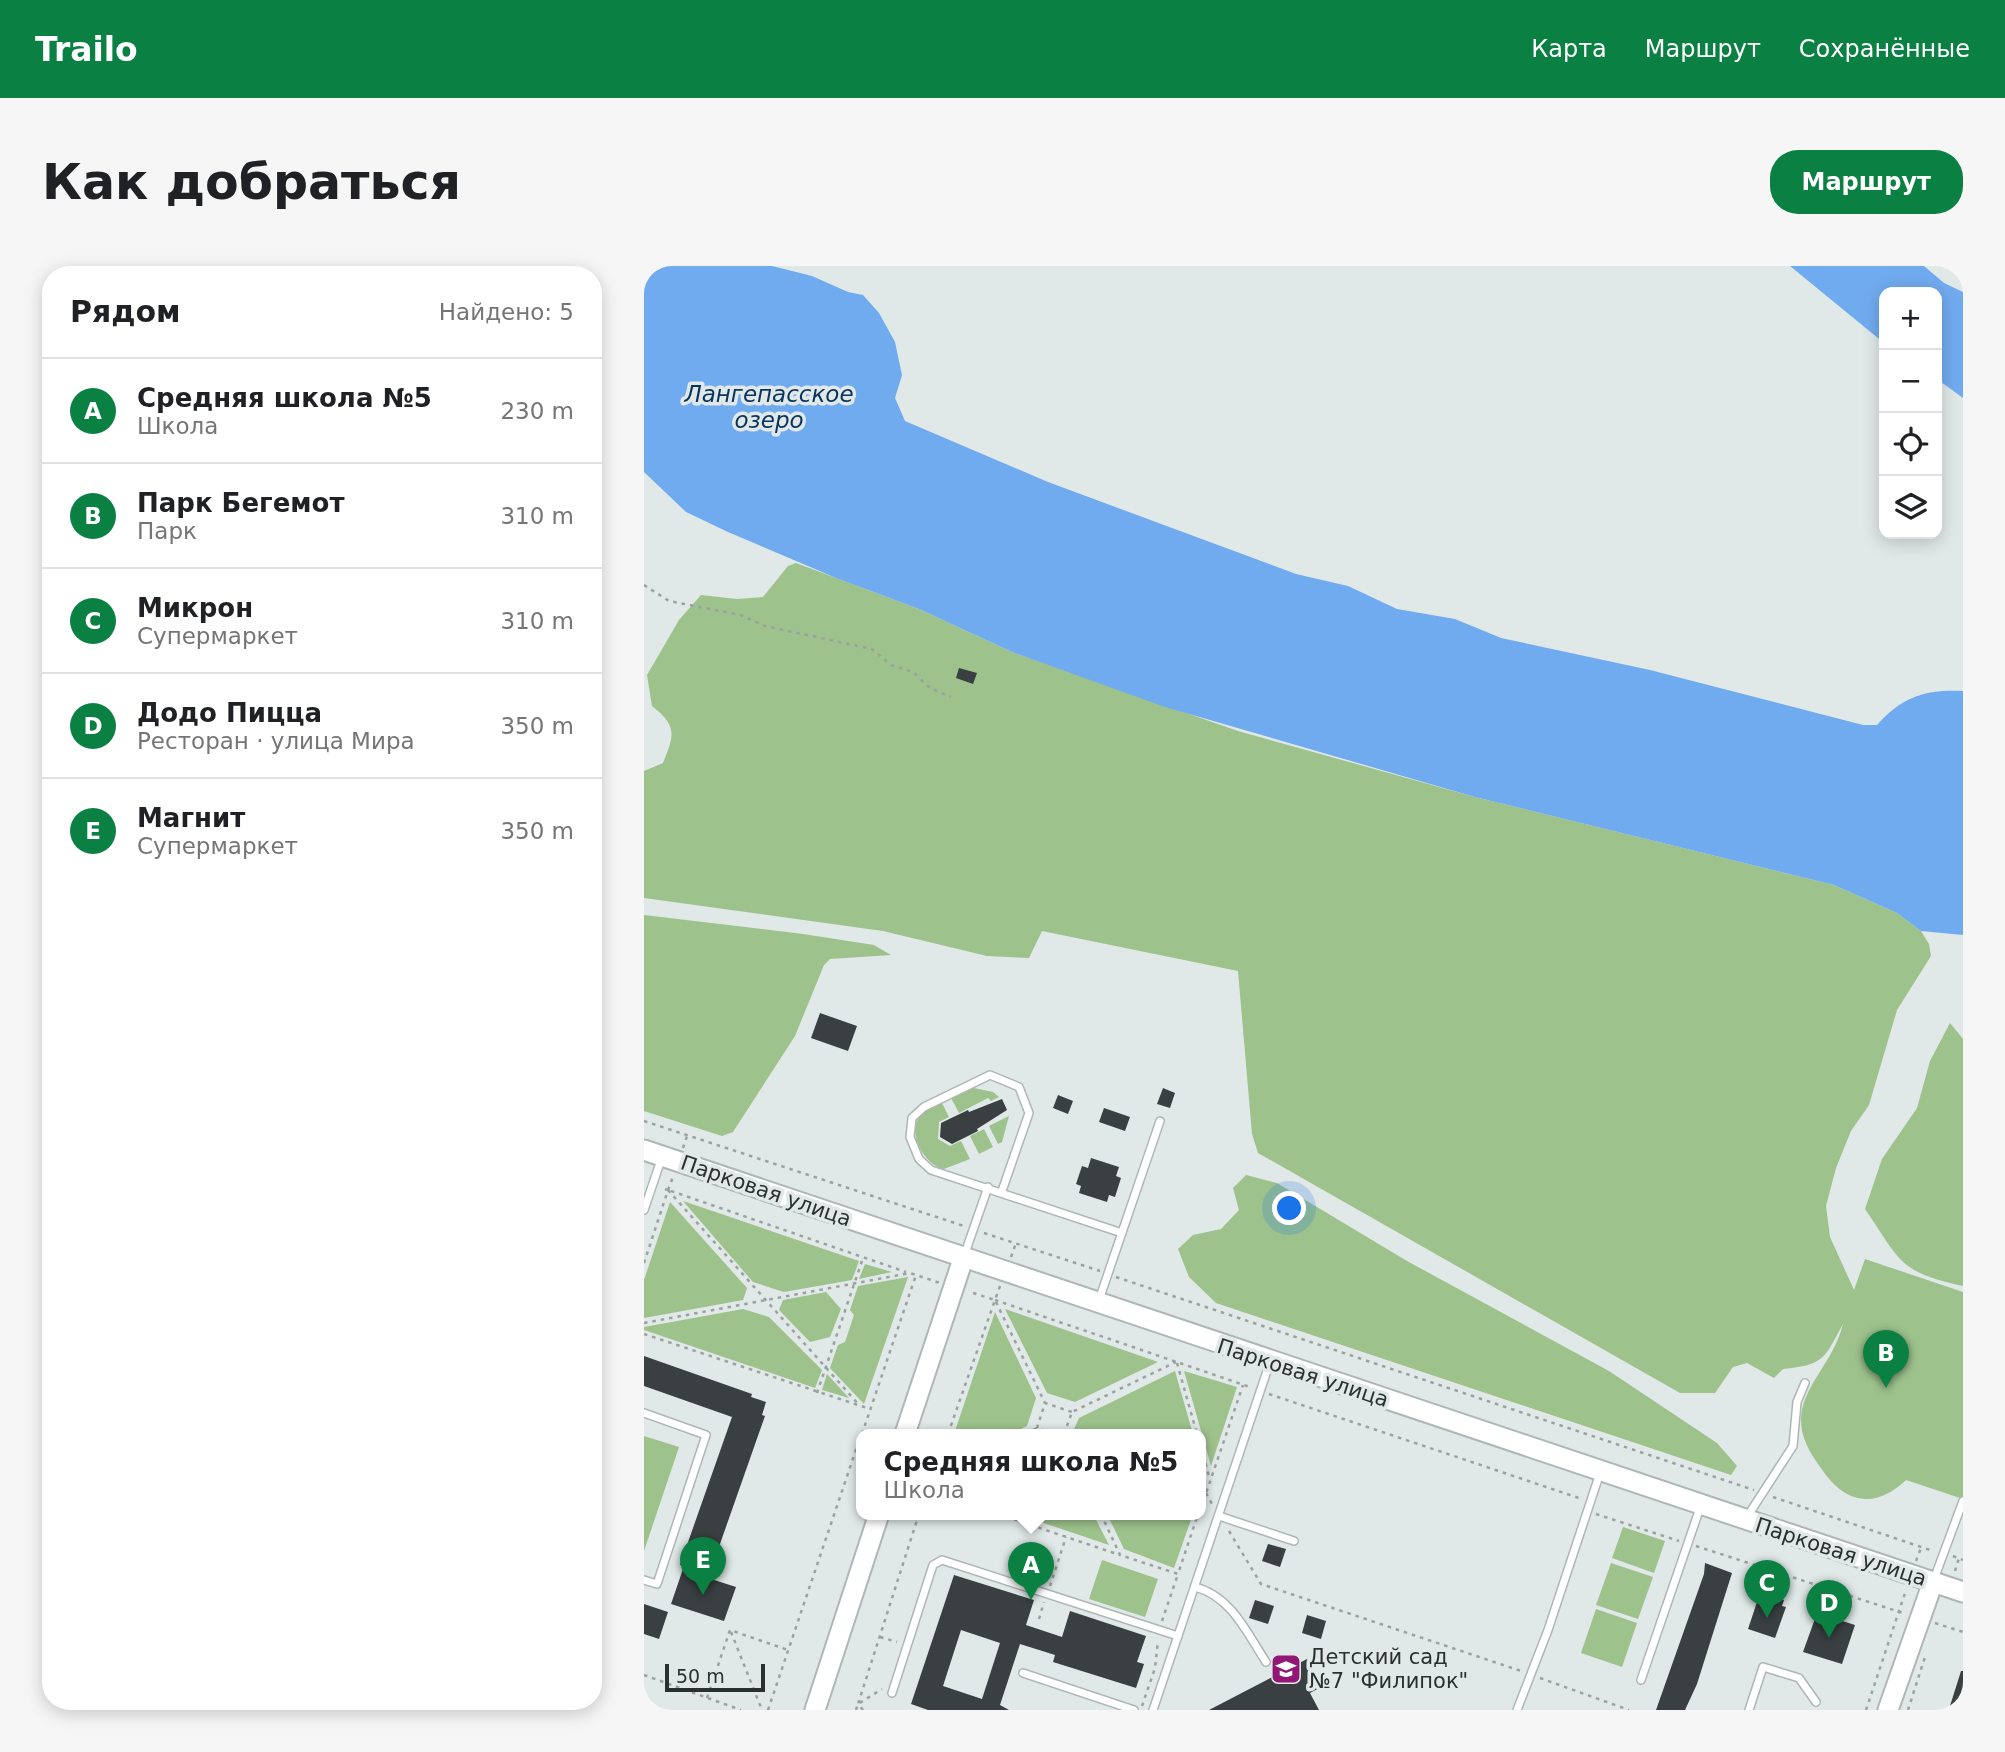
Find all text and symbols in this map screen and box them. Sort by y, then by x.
text: Trailo [35,30,138,69]
text: Карта [1531,35,1607,63]
text: Маршрут [1645,35,1761,63]
text: Сохранённые [1799,35,1970,63]
button: Маршрут [1770,150,1963,214]
text: Как добраться [42,154,461,211]
map controls [1879,287,1942,539]
button: + [1879,287,1942,350]
text: Рядом [70,294,181,329]
text: Найдено: 5 [439,299,574,325]
button: − [1879,350,1942,413]
water label: Лангепасское озеро [683,381,854,433]
text: Средняя школа №5 [137,383,432,413]
text: A [84,398,102,424]
text: 230 m [500,398,574,424]
text: Школа [137,413,218,439]
button: locate [1879,413,1942,476]
button: layers [1879,476,1942,539]
text: Парк Бегемот [137,488,344,518]
text: B [84,503,102,529]
text: 310 m [500,503,574,529]
text: Парк [137,518,197,544]
text: Микрон [137,593,253,623]
text: C [85,608,101,634]
text: 310 m [500,608,574,634]
text: Супермаркет [137,623,298,649]
text: Додо Пицца [137,698,322,728]
text: D [83,713,103,739]
text: 350 m [500,713,574,739]
text: Ресторан · улица Мира [137,728,415,754]
text: Магнит [137,803,245,833]
text: E [85,818,101,844]
text: 350 m [500,818,574,844]
text: Супермаркет [137,833,298,859]
street label: Парковая улица [678,1151,854,1231]
your location [1272,1191,1306,1225]
pin: B [1863,1330,1909,1388]
street label: Парковая улица [1214,1334,1392,1412]
popup [856,1429,1206,1520]
text: Средняя школа №5 [884,1447,1178,1477]
text: Школа [884,1477,965,1503]
street label: Парковая улица [1752,1513,1930,1591]
pin: E [680,1537,726,1595]
pin: A [1008,1542,1054,1600]
pin: C [1744,1560,1790,1618]
pin: D [1806,1580,1852,1638]
place label: Детский сад №7 "Филипок" [1309,1645,1468,1693]
school or university icon: Детский сад №7 "Филипок" [1269,1652,1303,1686]
scale bar [665,1661,765,1693]
text: 50 m [676,1665,725,1687]

